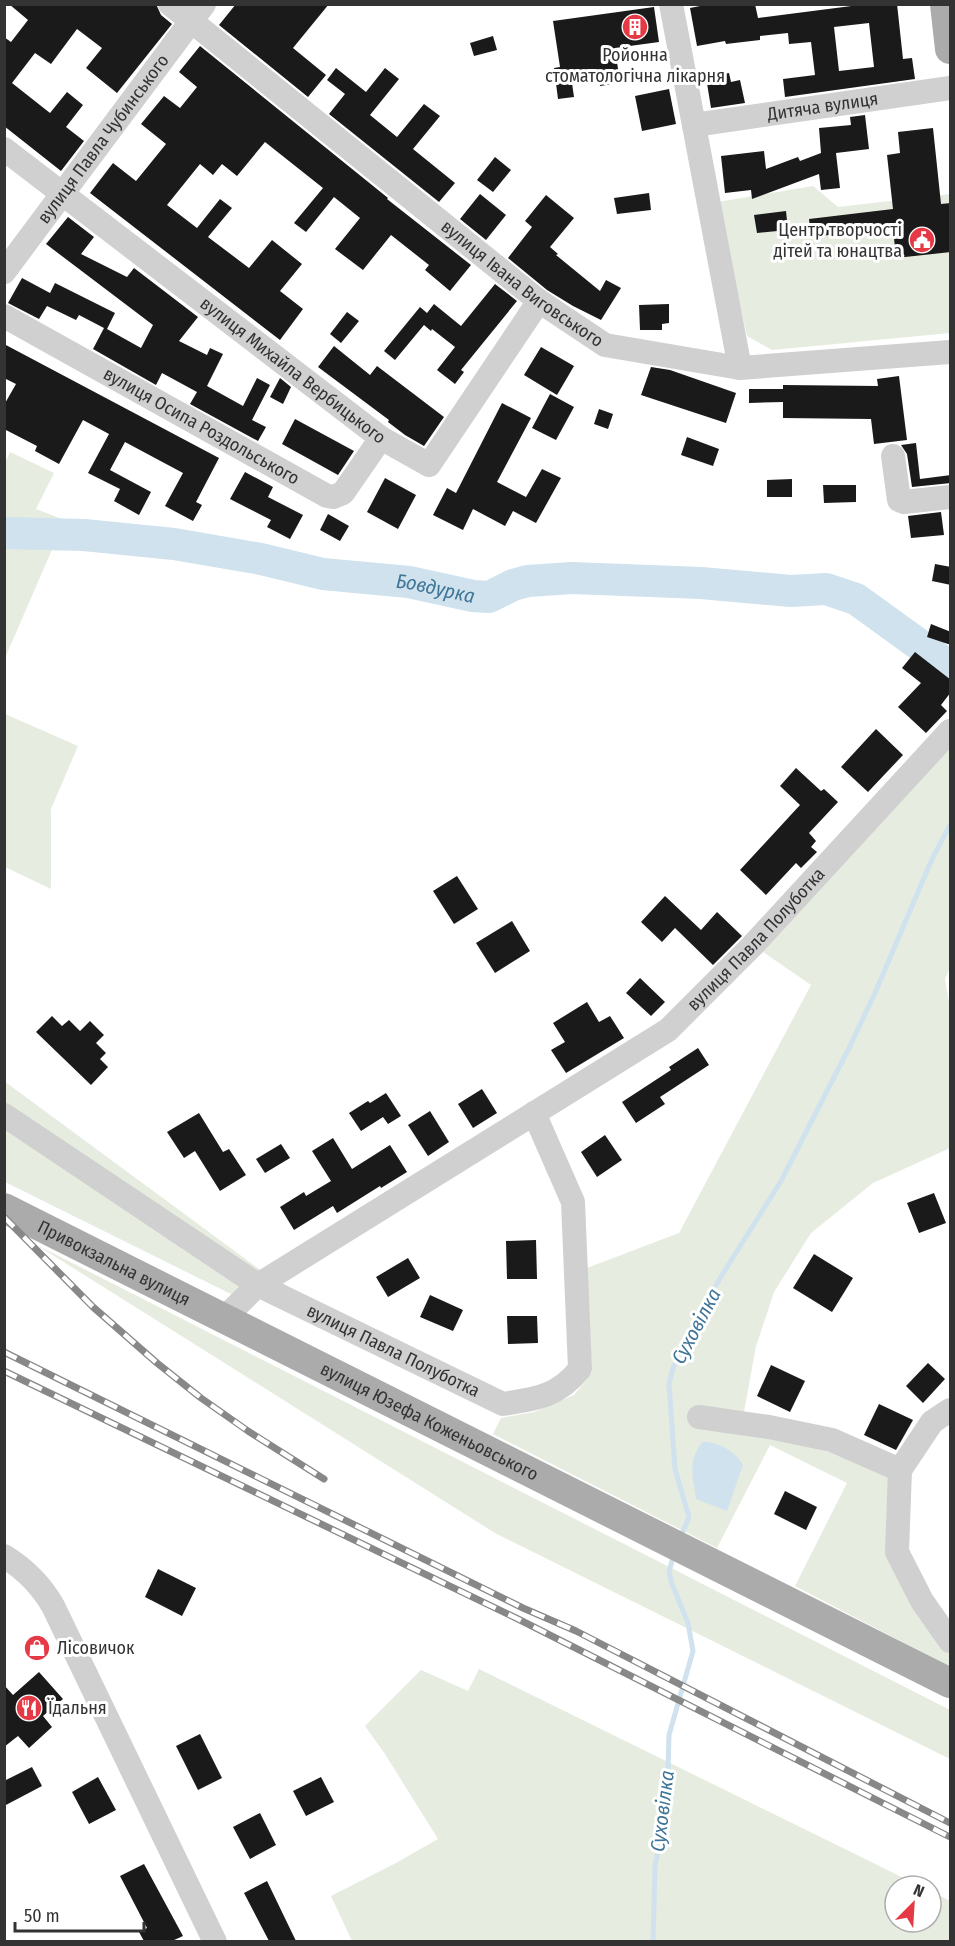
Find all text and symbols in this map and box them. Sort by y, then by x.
building icon: Ройонна стоматологічна лікарня [620,12,650,42]
place label: Ройонна стоматологічна лікарня [545,44,725,87]
street label: вулиця Павла Чубинського [33,50,174,228]
street label: Дитяча вулиця [765,88,879,125]
street label: вулиця Івана Виговського [437,216,608,352]
place label: Центр творчості дітей та юнацтва [774,219,902,262]
public building icon: Центр творчості дітей та юнацтва [907,225,937,255]
street label: вулиця Михайла Вербицького [196,292,390,449]
street label: вулиця Осипа Роздольського [99,363,303,489]
water label: Бовдурка [395,569,477,608]
street label: вулиця Павла Полуботка [683,863,830,1015]
street label: Привокзальна вулиця [34,1216,194,1311]
water label: Суховілка [666,1284,726,1368]
street label: вулиця Павла Полуботка [303,1299,483,1402]
street label: вулиця Юзефа Коженьовського [317,1358,542,1485]
shop icon: Лісовичок [22,1633,52,1663]
place label: Лісовичок [57,1637,135,1659]
restaurant icon: Їдальня [14,1693,44,1723]
place label: Їдальня [47,1697,107,1719]
water label: Суховілка [645,1769,679,1853]
north arrow [883,1874,943,1934]
text: N [911,1880,927,1901]
scale bar [15,1895,144,1933]
text: 50 m [24,1905,60,1927]

